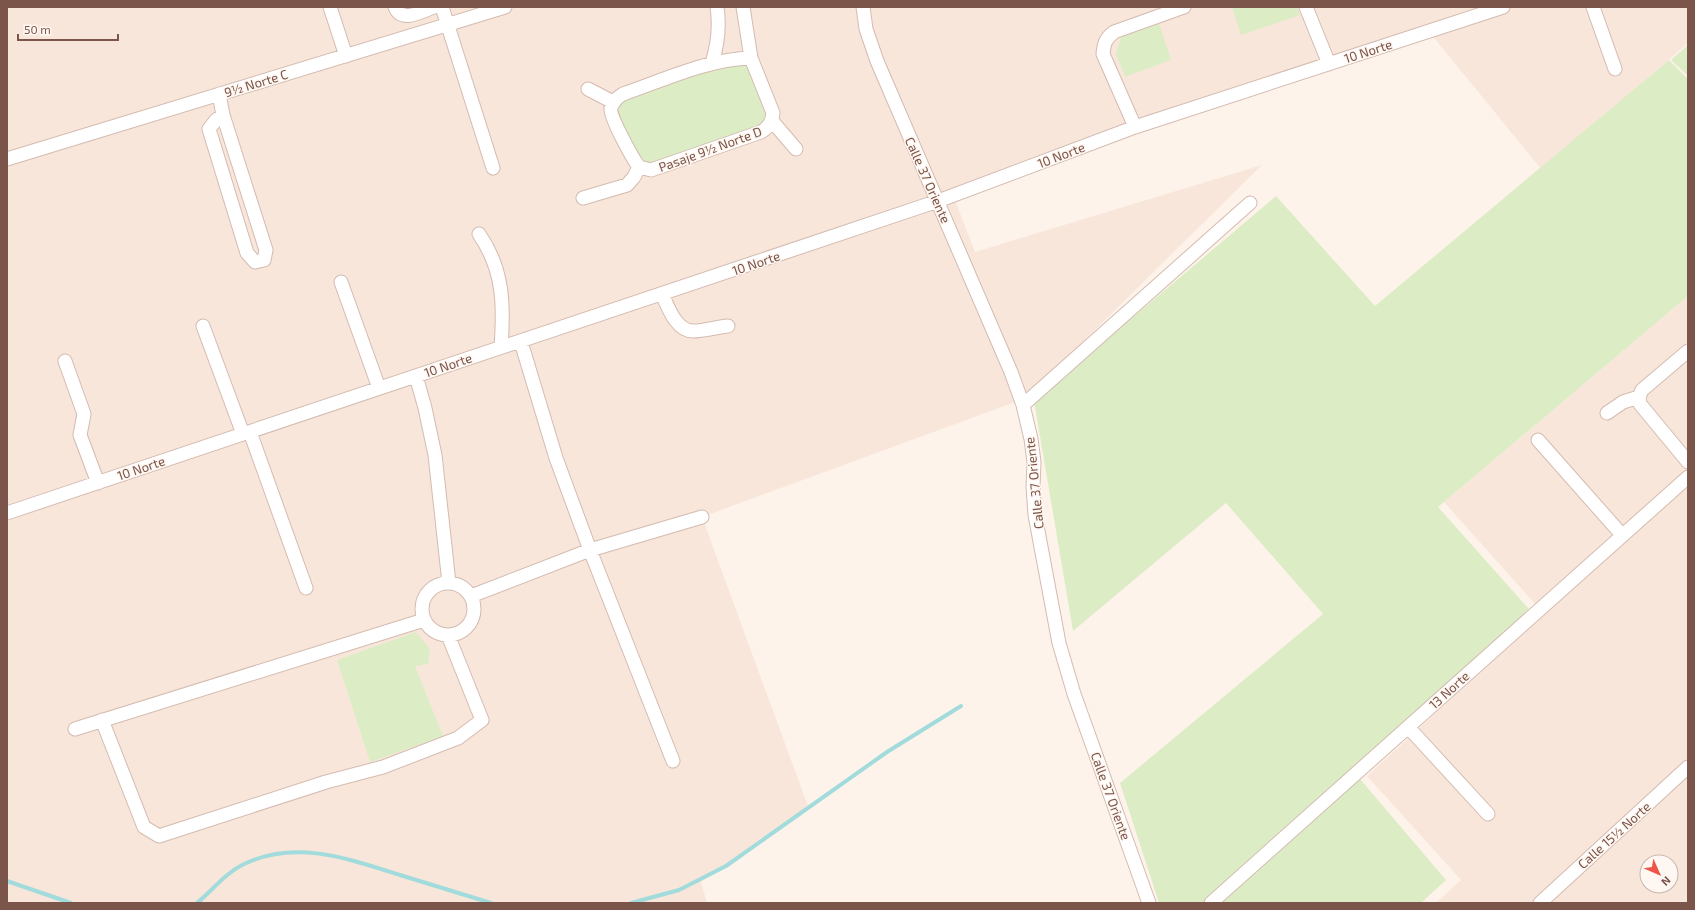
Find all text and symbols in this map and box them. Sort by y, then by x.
scale bar [18,16,118,42]
text: 50 m [24,22,51,36]
street label: 10 Norte [1342,36,1394,66]
street label: 9½ Norte C [222,66,290,100]
street label: Pasaje 9½ Norte D [656,123,764,175]
street label: Calle 37 Oriente [902,134,954,226]
street label: 10 Norte [1035,139,1087,171]
street label: 10 Norte [730,247,782,279]
street label: 10 Norte [422,349,474,381]
street label: Calle 37 Oriente [1021,436,1047,530]
street label: 10 Norte [115,452,167,484]
street label: 13 Norte [1425,668,1473,712]
street label: Calle 37 Oriente [1088,750,1134,842]
street label: Calle 15½ Norte [1574,798,1654,872]
north arrow [1639,854,1679,894]
text: N [1659,874,1674,889]

